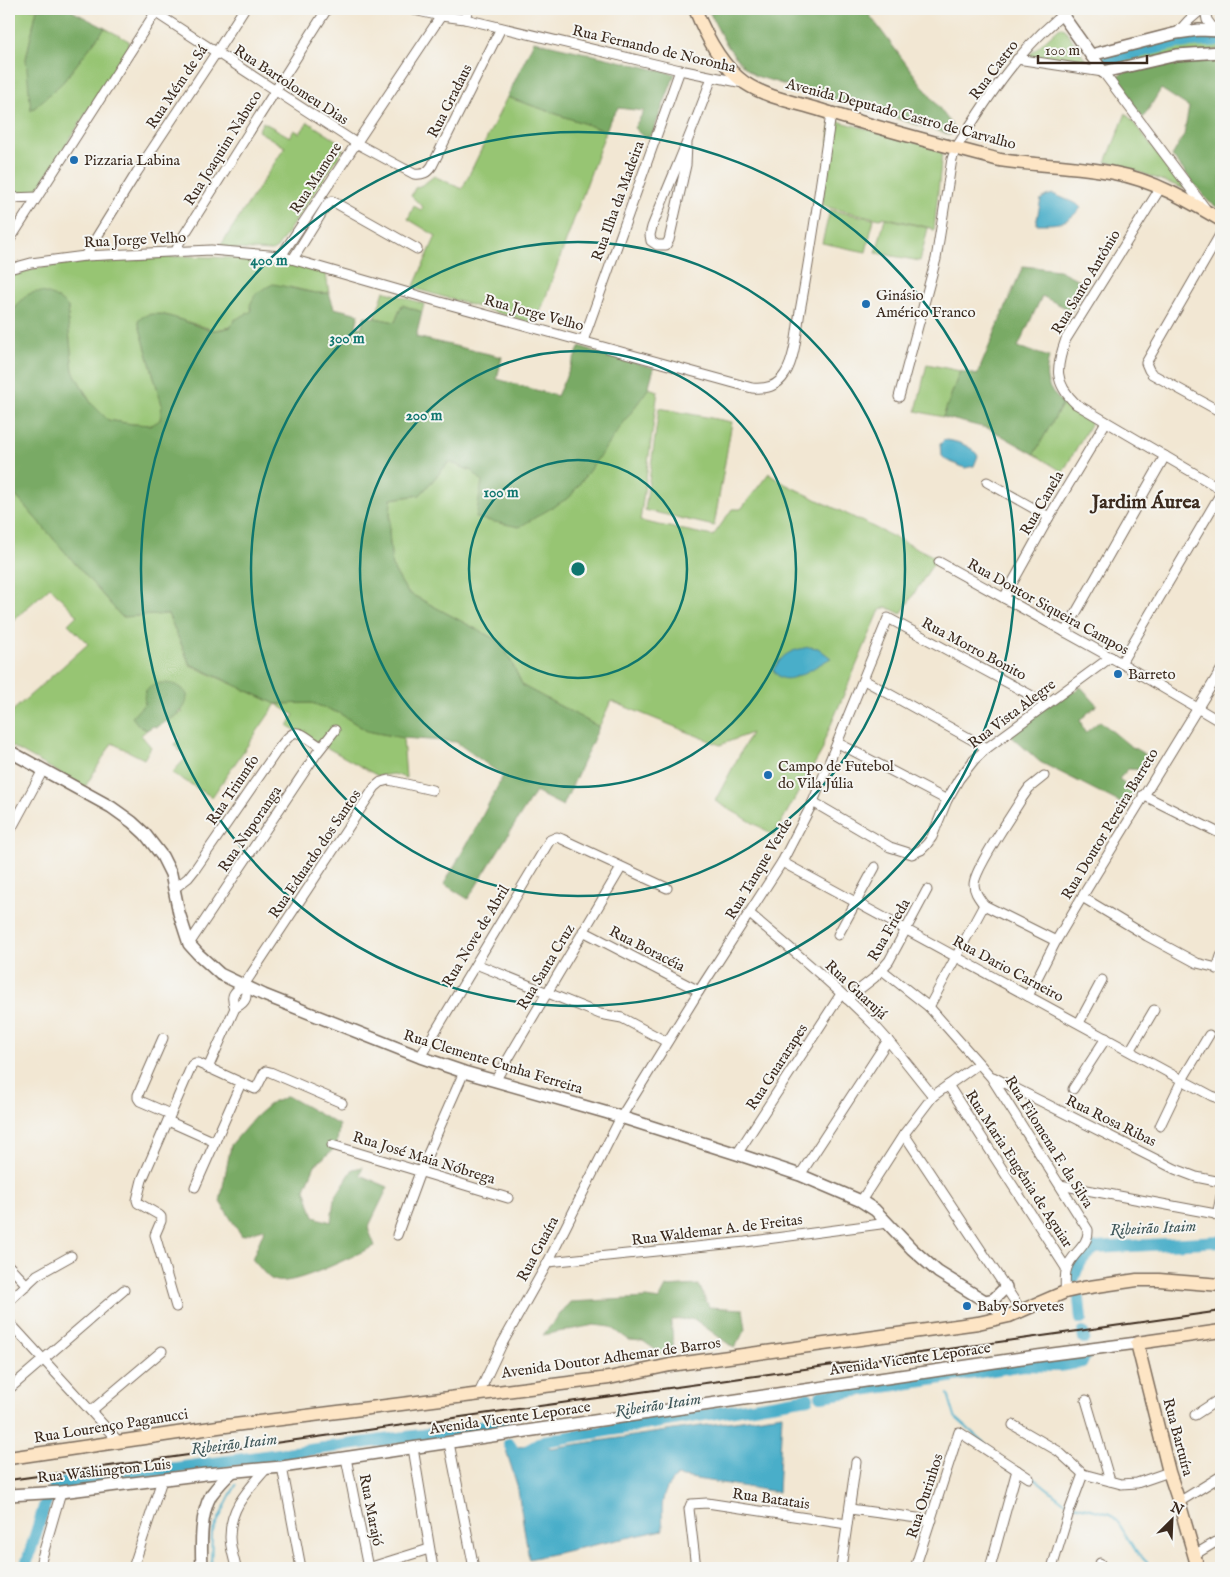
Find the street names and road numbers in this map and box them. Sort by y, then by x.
street label: Rua Fernando de Noronha [570,21,738,77]
street label: Rua Castro [965,36,1023,104]
street label: Rua Mém de Sá [142,41,212,132]
street label: Rua Bartolomeu Dias [230,41,352,129]
street label: Rua Gradaus [423,61,477,141]
street label: Avenida Deputado Castro de Carvalho [783,74,1018,154]
street label: Rua Joaquim Nabuco [180,87,266,209]
street label: Rua Ilha da Madeira [587,138,649,264]
street label: Rua Mamore [286,139,346,217]
street label: Rua Santo Antônio [1047,226,1125,338]
street label: Rua Jorge Velho [83,228,187,252]
street label: Rua Jorge Velho [482,291,586,335]
street label: Rua Canela [1016,467,1068,539]
street label: Rua Doutor Siqueira Campos [964,555,1132,659]
street label: Rua Morro Bonito [918,613,1030,685]
street label: Rua Vista Alegre [965,675,1060,753]
street label: Rua Doutor Pereira Barreto [1057,745,1163,903]
street label: Rua Triumfo [203,751,263,829]
street label: Rua Nuporanga [214,782,286,876]
street label: Rua Eduardo dos Santos [265,786,365,922]
street label: Rua Tanque Verde [721,815,797,923]
street label: Rua Nove de Abril [438,881,514,991]
street label: Rua Frieda [864,895,915,965]
street label: Rua Santa Cruz [513,921,579,1013]
street label: Rua Boracéia [606,922,689,976]
street label: Rua Dario Carneiro [949,932,1067,1006]
street label: Rua Guarujá [821,956,892,1024]
street label: Rua Guararapes [742,1020,812,1114]
street label: Rua Clemente Cunha Ferreira [401,1026,586,1099]
street label: Rua Filomena F. da Silva [1001,1072,1098,1212]
street label: Rua Maria Eugênia de Aguiar [961,1087,1077,1252]
street label: Rua Rosa Ribas [1063,1091,1159,1151]
street label: Rua José Maia Nóbrega [350,1127,498,1189]
street label: Rua Waldemar A. de Freitas [630,1210,804,1250]
street label: Rua Guaíra [513,1213,563,1285]
street label: Avenida Doutor Adhemar de Barros [499,1333,722,1383]
street label: Avenida Vicente Leporace [827,1338,992,1380]
street label: Rua Bartuíra [1159,1396,1198,1478]
street label: Avenida Vicente Leporace [427,1397,592,1439]
street label: Rua Lourenço Paganucci [33,1404,189,1448]
street label: Rua Ourinhos [902,1451,948,1541]
street label: Rua Washington Luis [36,1455,172,1487]
street label: Rua Marajó [355,1472,387,1548]
street label: Rua Batatais [731,1484,811,1514]

